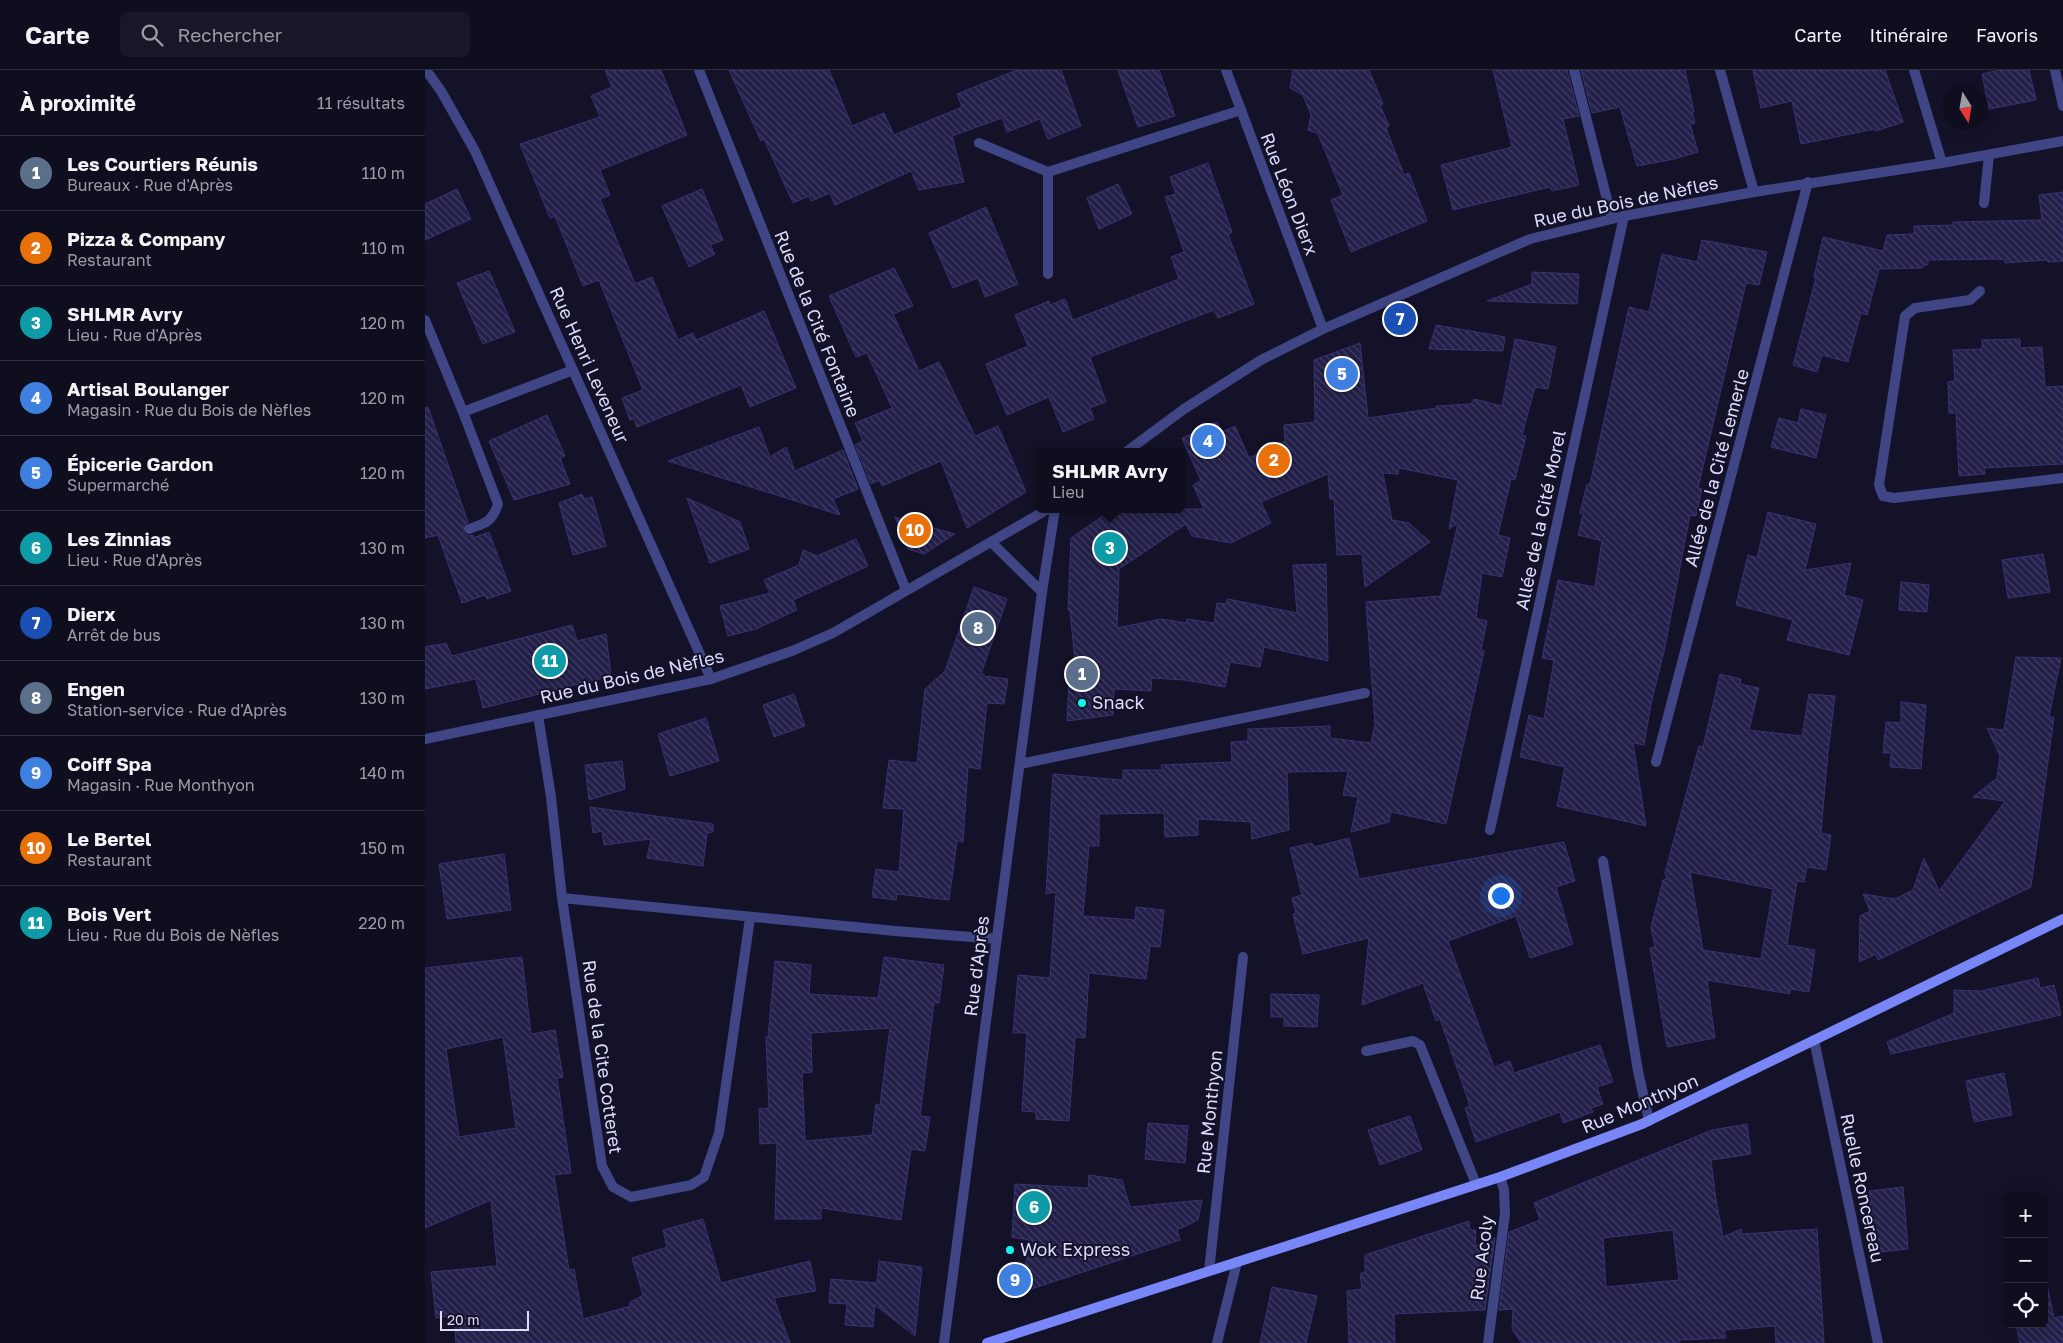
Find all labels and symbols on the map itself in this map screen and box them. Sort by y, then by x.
north arrow [1943,85,1988,130]
street label: Rue Léon Dierx [1256,129,1323,258]
street label: Rue du Bois de Nèfles [1532,171,1720,231]
street label: Rue de la Cité Fontaine [770,227,865,420]
street label: Rue Henri Leveneur [545,283,634,446]
pin: 7 [1384,300,1416,338]
pin: 5 [1326,355,1358,393]
street label: Allée de la Cité Lemerle [1679,366,1753,569]
pin: 4 [1192,422,1224,460]
street label: Allée de la Cité Morel [1510,428,1570,612]
pin: 2 [1258,441,1290,479]
pin: 10 [899,511,931,549]
pin: 3 [1094,529,1126,567]
pin: 8 [962,609,994,647]
pin: 11 [534,642,566,680]
street label: Rue du Bois de Nèfles [538,644,726,708]
pin: 1 [1066,655,1098,693]
place label: Snack [1092,691,1145,713]
marker: Snack [1076,697,1088,709]
your location [1488,883,1514,909]
street label: Rue d'Après [959,914,993,1017]
street label: Rue de la Cite Cotteret [578,959,627,1155]
street label: Rue Monthyon [1192,1049,1226,1175]
street label: Rue Monthyon [1578,1069,1701,1138]
street label: Ruelle Roncereau [1836,1111,1890,1264]
pin: 6 [1018,1188,1050,1226]
street label: Rue Acoly [1465,1214,1497,1302]
place label: Wok Express [1020,1238,1130,1260]
marker: Wok Express [1004,1244,1016,1256]
pin: 9 [999,1261,1031,1299]
scale bar [440,1308,529,1331]

